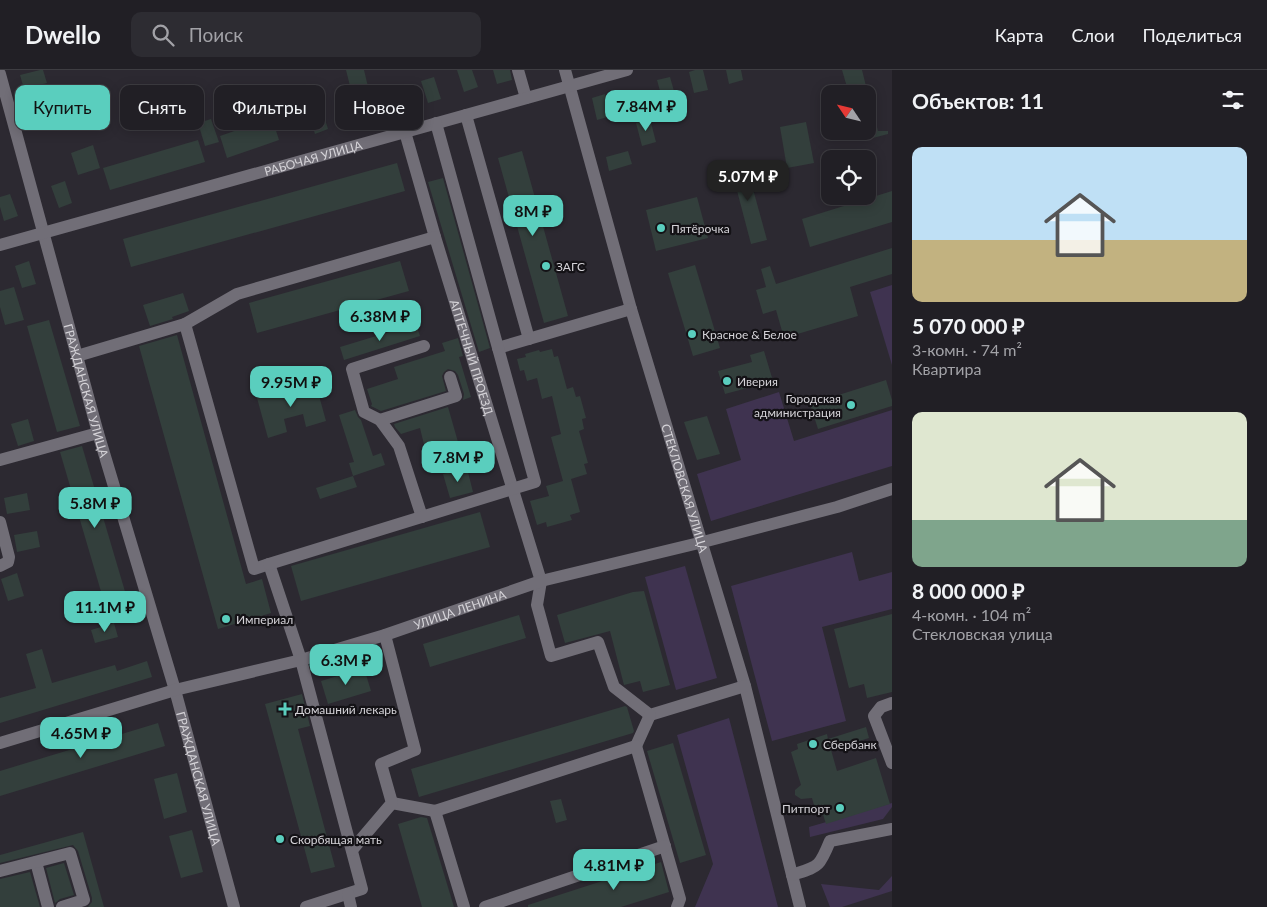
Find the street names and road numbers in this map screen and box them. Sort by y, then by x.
street label: РАБОЧАЯ УЛИЦА [262,137,365,178]
street label: АПТЕЧНЫЙ ПРОЕЗД [447,298,497,417]
street label: ГРАЖДАНСКАЯ УЛИЦА [61,322,113,460]
street label: СТЕКЛОВСКАЯ УЛИЦА [659,422,712,555]
street label: УЛИЦА ЛЕНИНА [412,586,509,632]
street label: ГРАЖДАНСКАЯ УЛИЦА [174,710,225,848]

